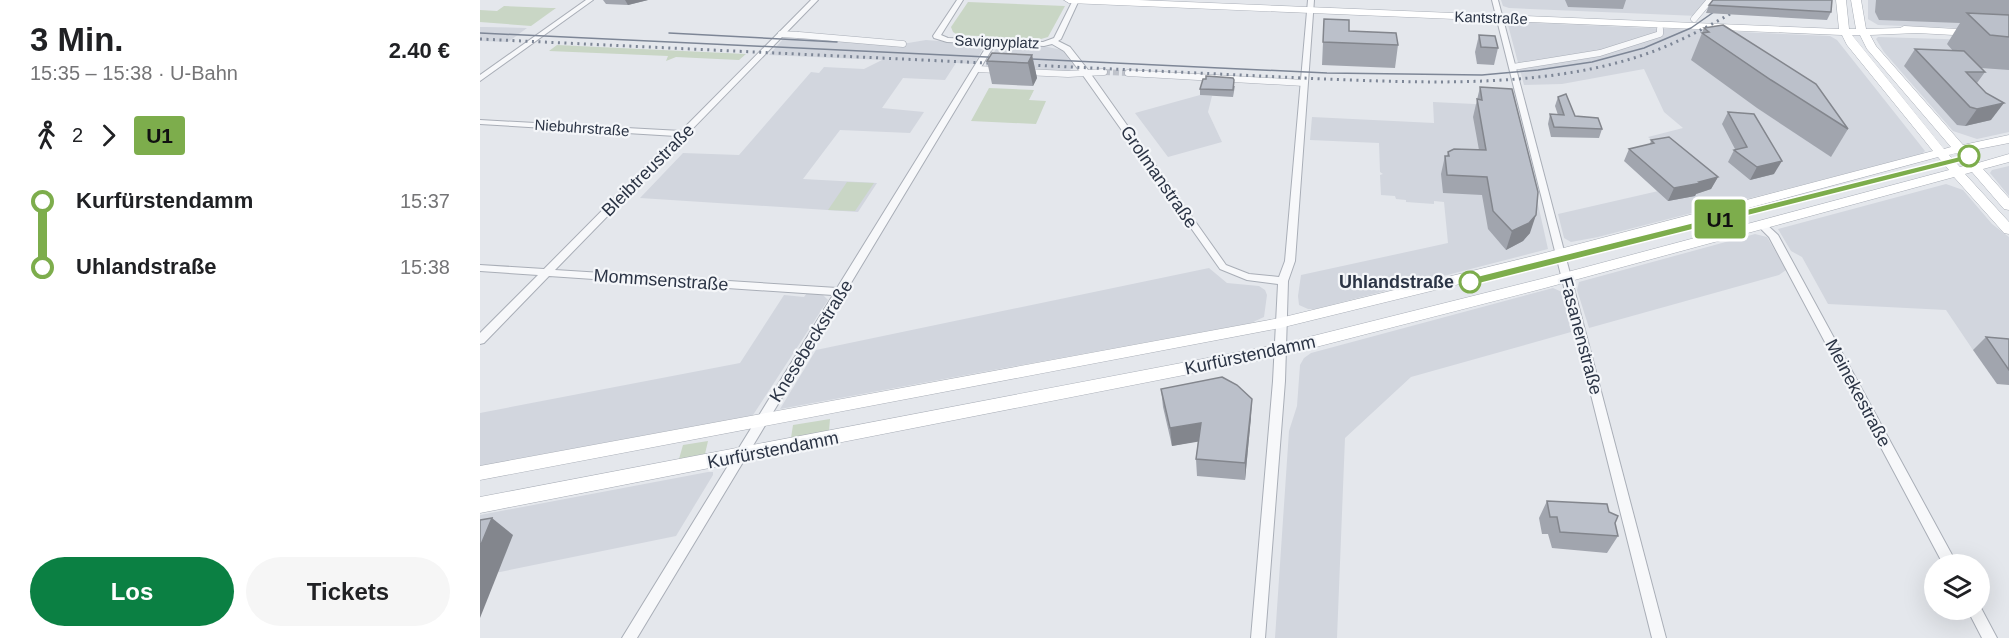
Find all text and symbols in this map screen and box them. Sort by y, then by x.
street label: Kantstraße [1454,8,1528,27]
text: 3 Min. [30,21,124,58]
street label: Savignyplatz [954,32,1040,51]
text: 2.40 € [389,38,450,63]
text: 15:35 – 15:38 · U-Bahn [30,62,238,84]
street label: Niebuhrstraße [534,116,630,139]
icon: walk [30,119,63,152]
icon: forward [92,119,125,152]
street label: Bleibtreustraße [598,120,698,220]
street label: Grolmanstraße [1116,122,1202,232]
text: 2 [72,124,83,146]
text: U1 [146,124,173,147]
unlabelled marker [1958,145,1980,167]
text: Kurfürstendamm [76,188,253,213]
text: 15:37 [400,190,450,212]
line badge: U1 [1693,200,1747,238]
text: U1 [1707,208,1733,231]
text: Uhlandstraße [76,254,217,279]
text: 15:38 [400,256,450,278]
street label: Mommsenstraße [593,265,729,295]
marker: Uhlandstraße [1459,271,1481,293]
place label: Uhlandstraße [1339,272,1454,292]
street label: Fasanenstraße [1556,275,1606,397]
street label: Knesebeckstraße [765,276,857,406]
street label: Kurfürstendamm [1183,331,1317,379]
street label: Meinekestraße [1821,336,1895,450]
street label: Kurfürstendamm [706,427,840,473]
map controls [1924,554,1990,620]
button: layers [1924,554,1990,620]
button: Los [30,557,234,626]
button: Tickets [246,557,450,626]

